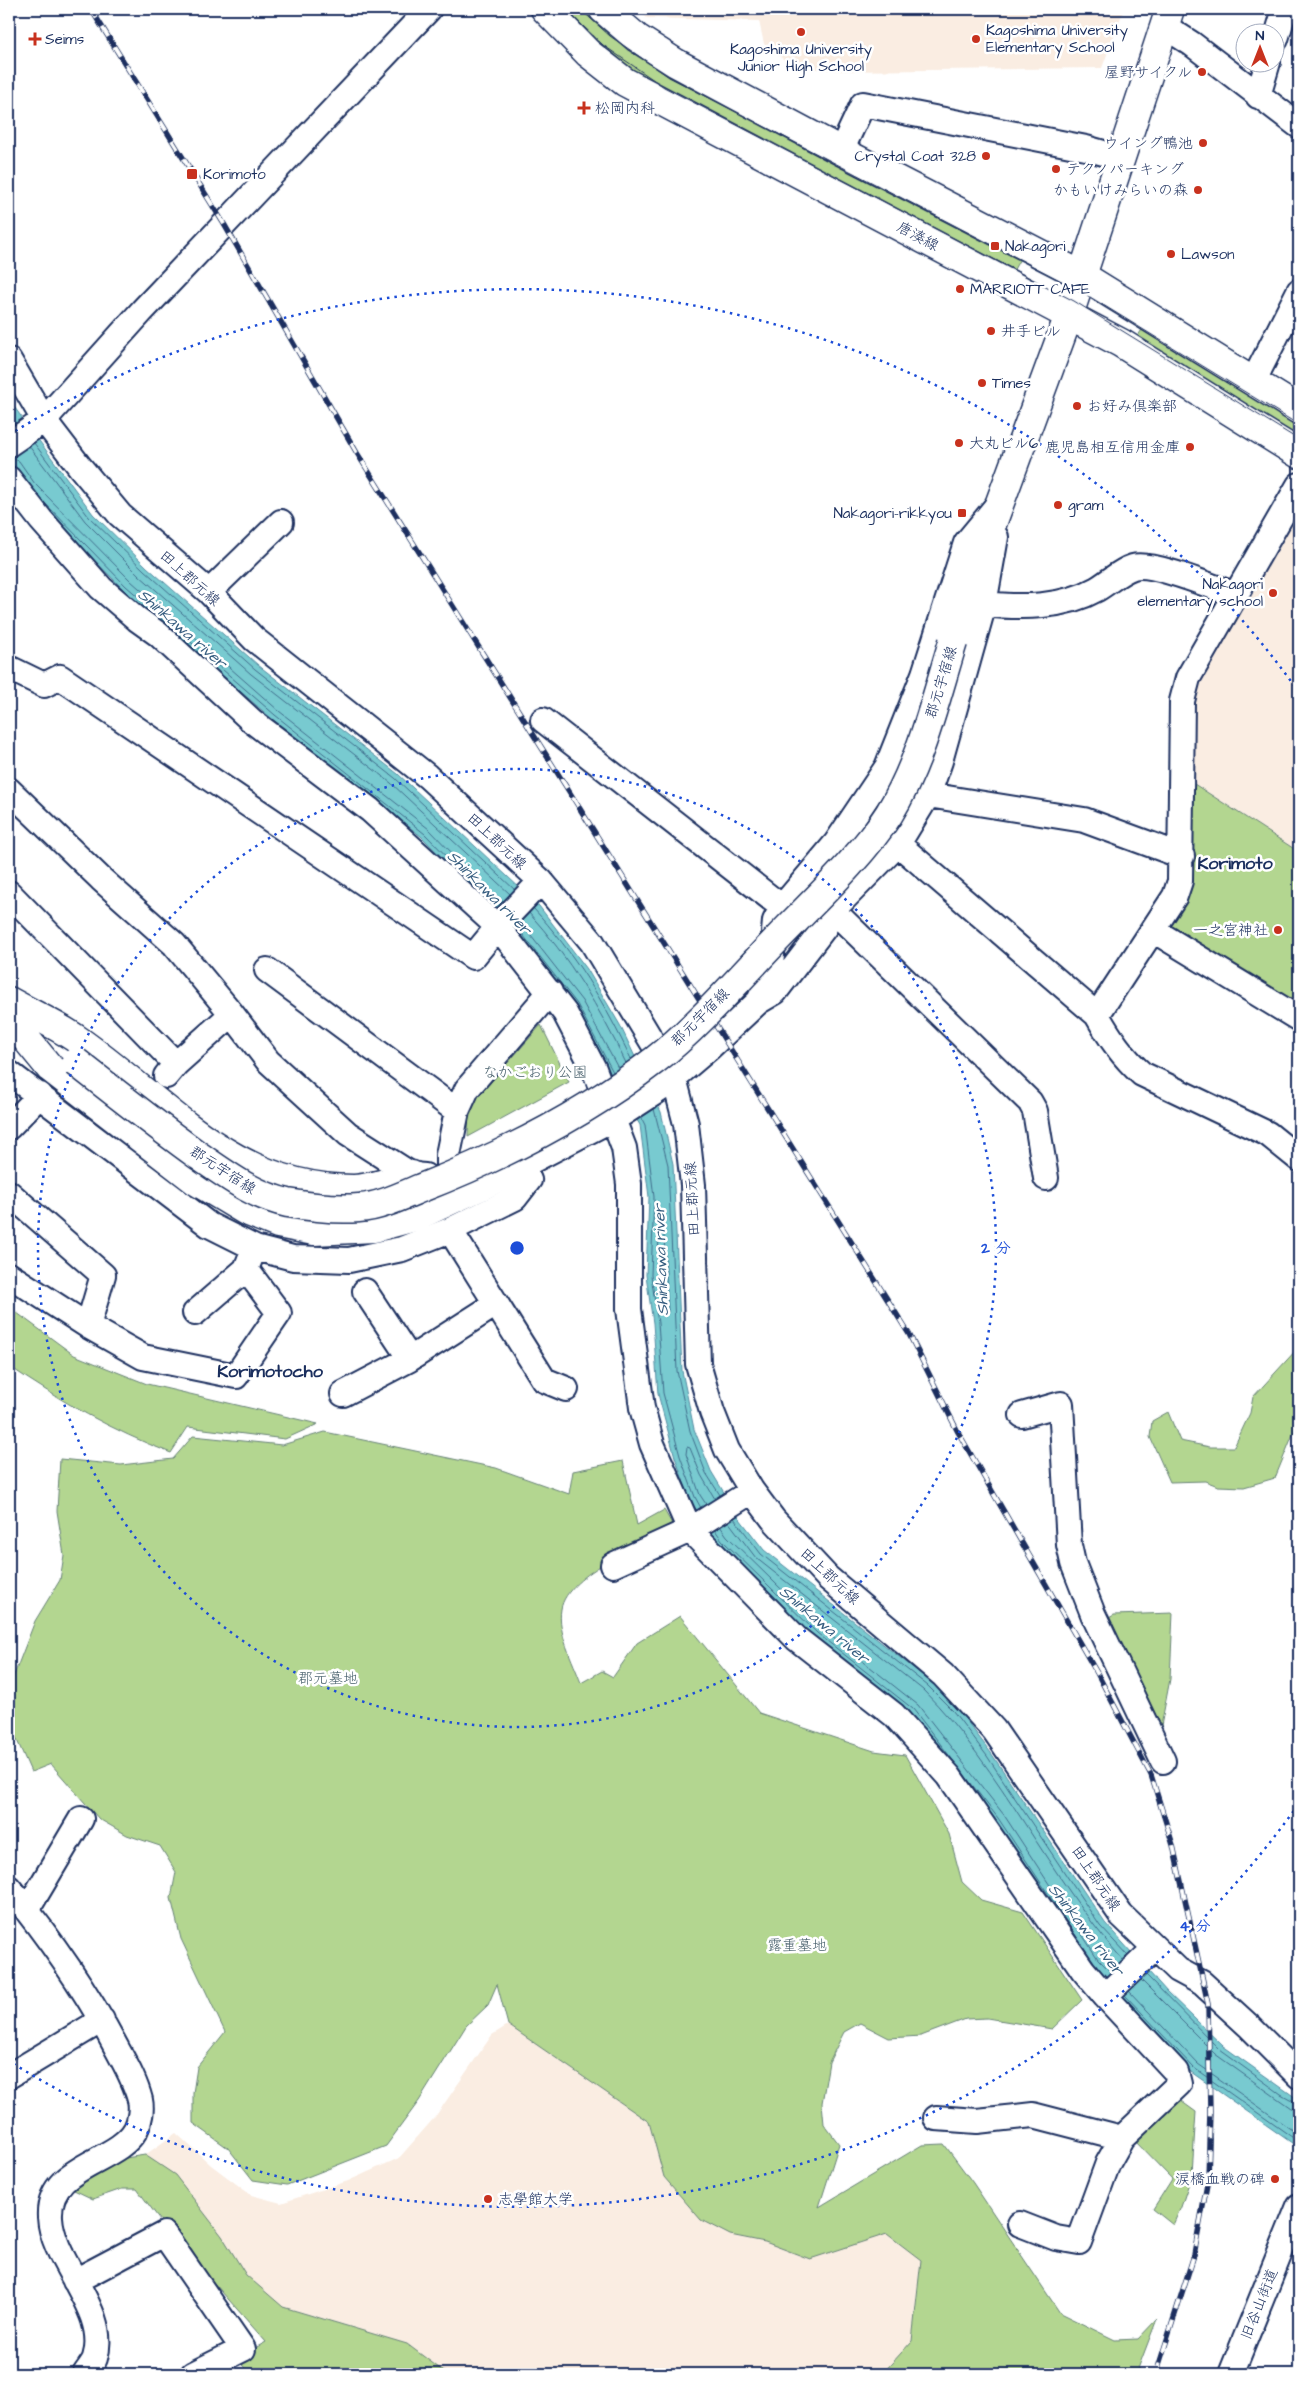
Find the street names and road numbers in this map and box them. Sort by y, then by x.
street label: 唐湊線 [893,217,943,256]
street label: 田上郡元線 [155,545,225,611]
street label: 郡元宇宿線 [920,643,962,721]
street label: 田上郡元線 [462,808,531,875]
street label: 郡元宇宿線 [666,983,734,1051]
street label: 郡元宇宿線 [186,1141,260,1200]
street label: 田上郡元線 [680,1161,705,1237]
street label: 田上郡元線 [795,1543,864,1610]
street label: 田上郡元線 [1066,1841,1125,1915]
street label: 旧谷山街道 [1236,2265,1283,2343]

